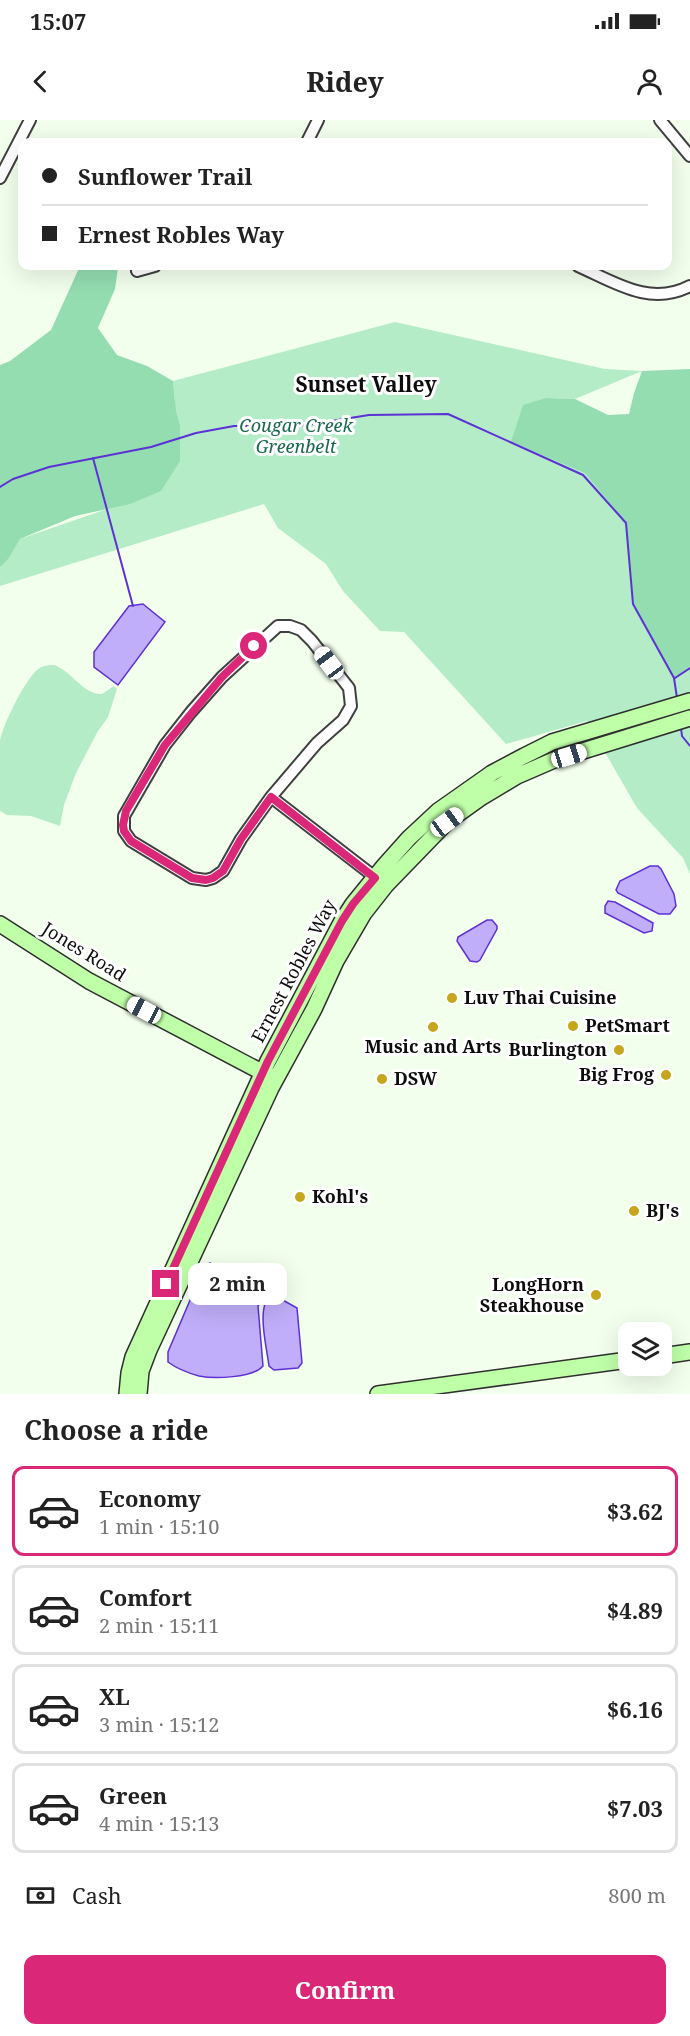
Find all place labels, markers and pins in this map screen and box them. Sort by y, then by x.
place label: Luv Thai Cuisine [464,985,617,1009]
marker: Luv Thai Cuisine [445,991,459,1005]
place label: PetSmart [585,1013,670,1037]
marker: PetSmart [566,1019,580,1033]
marker: Music and Arts [426,1020,440,1034]
place label: Music and Arts [365,1034,502,1058]
place label: Burlington [508,1037,607,1061]
marker: Burlington [612,1043,626,1057]
place label: Big Frog [579,1062,655,1086]
place label: DSW [394,1066,438,1090]
marker: Big Frog [659,1068,673,1082]
marker: DSW [375,1072,389,1086]
place label: Kohl's [312,1184,368,1208]
marker: Kohl's [293,1190,307,1204]
place label: BJ's [646,1198,679,1222]
marker: BJ's [627,1204,641,1218]
place label: LongHorn Steakhouse [480,1272,584,1317]
marker: LongHorn Steakhouse [589,1288,603,1302]

